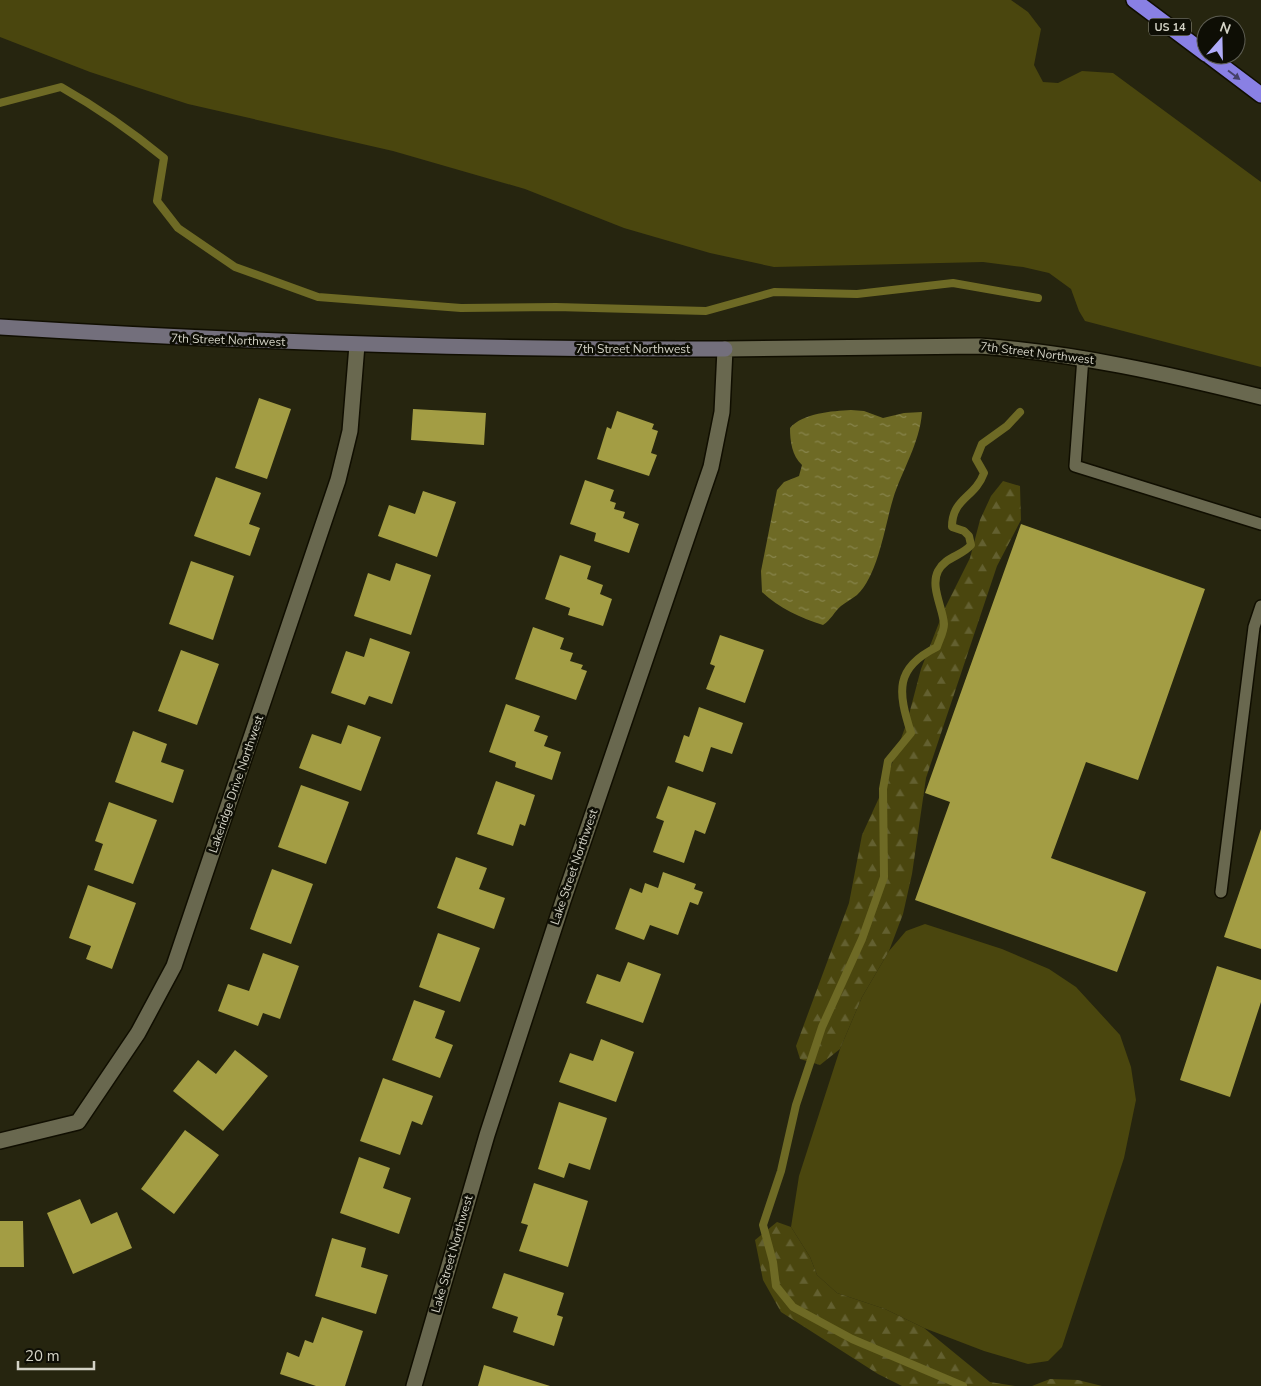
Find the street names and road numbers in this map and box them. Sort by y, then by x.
road number: US 14 [1149,18,1191,36]
street label: 7th Street Northwest [170,330,286,350]
street label: 7th Street Northwest [979,338,1096,368]
street label: 7th Street Northwest [576,341,691,357]
street label: Lakeridge Drive Northwest [205,712,267,855]
street label: Lake Street Northwest [547,806,602,927]
street label: Lake Street Northwest [428,1193,477,1315]

